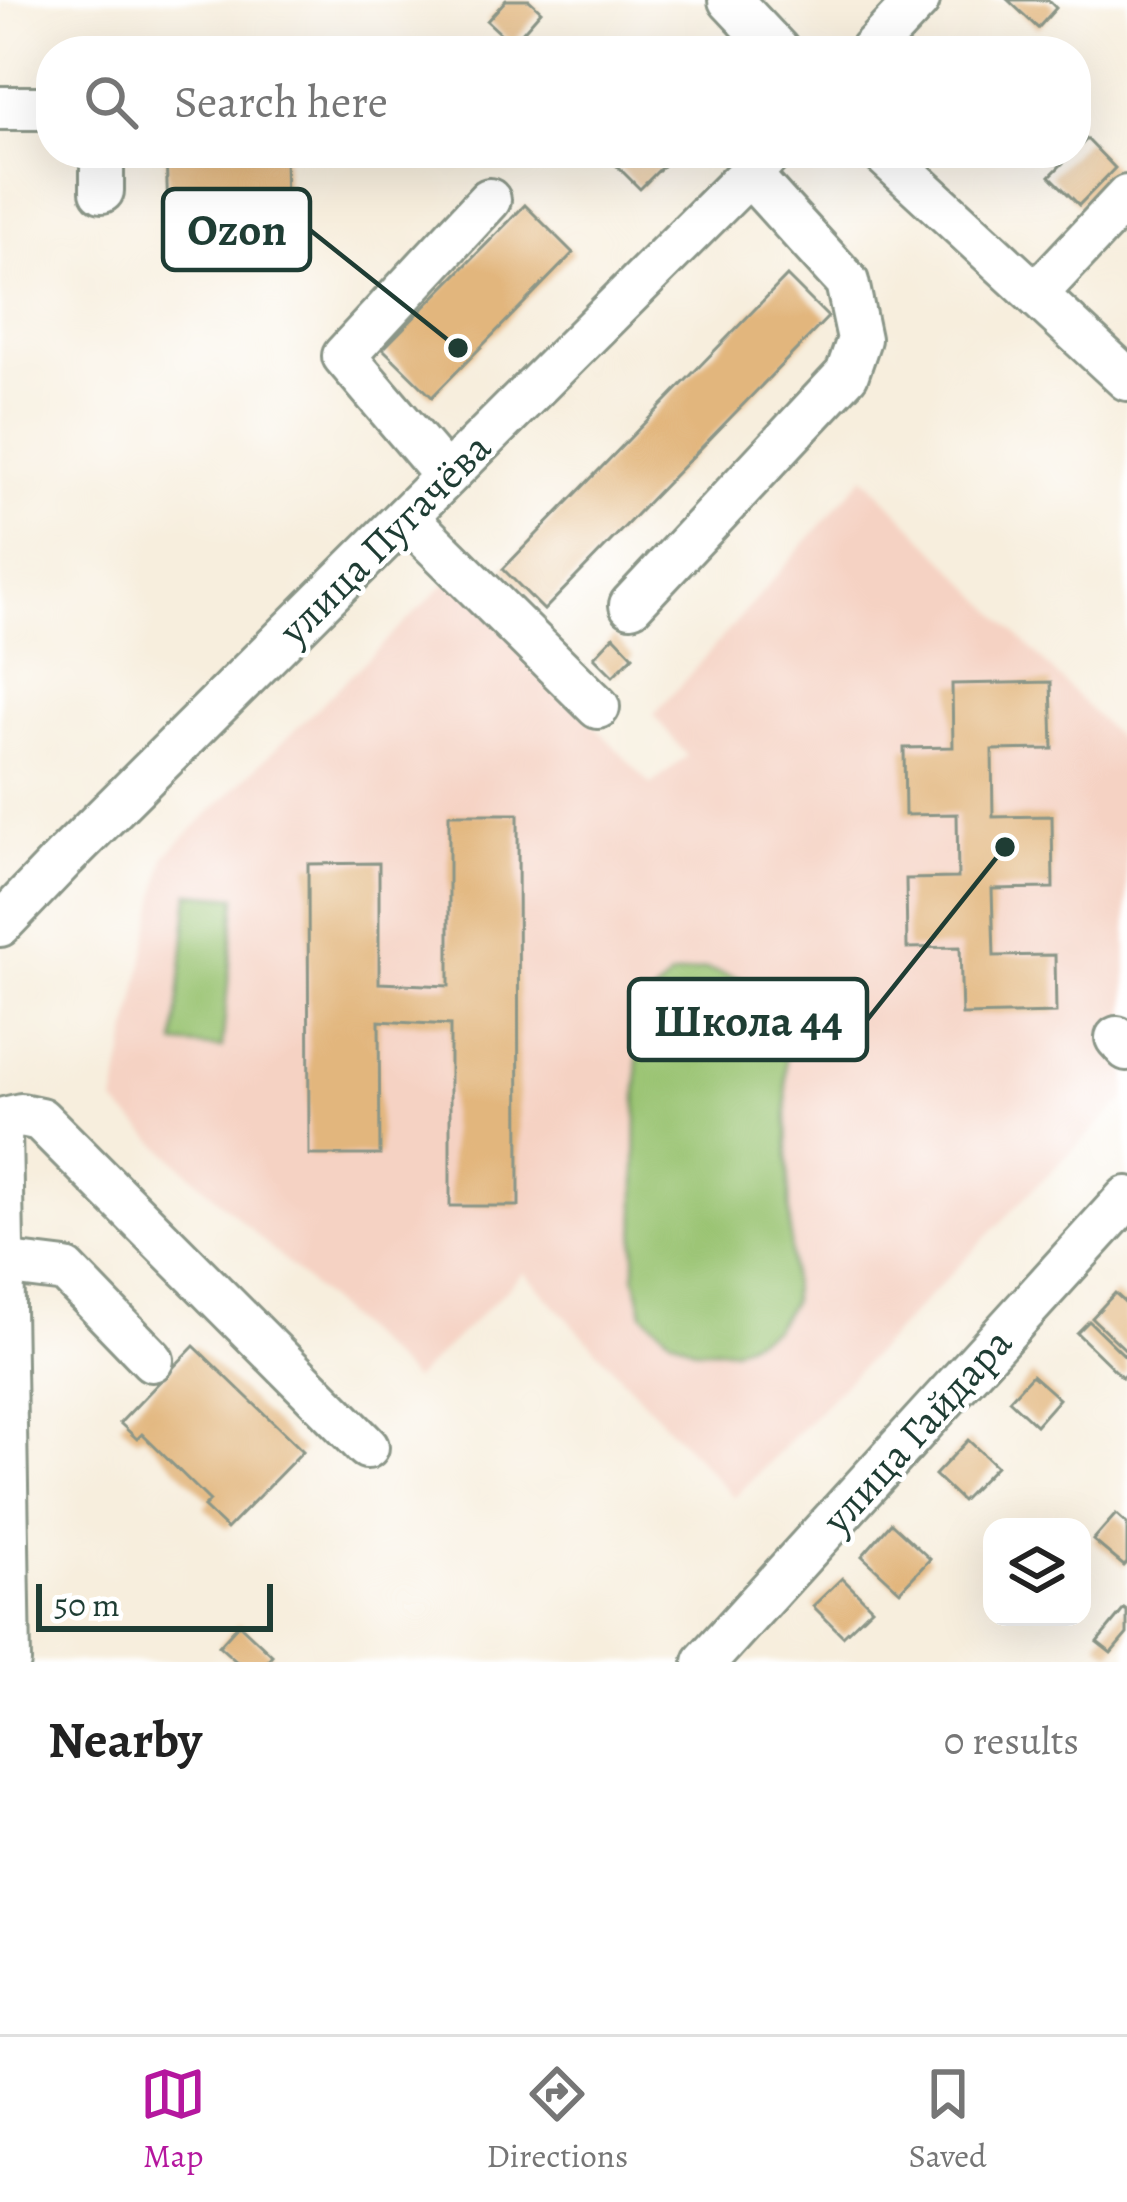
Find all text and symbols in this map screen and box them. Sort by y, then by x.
search box [36,36,1091,168]
icon: search [78,69,144,135]
text: Search here [174,71,388,133]
callout: Ozon [163,189,310,270]
text: Ozon [187,199,287,261]
street label: улица Пугачёва [265,419,503,658]
callout: Школа 44 [629,979,867,1060]
text: Школа 44 [653,990,843,1052]
street label: улица Гайдара [808,1315,1025,1546]
map controls [983,1518,1091,1626]
button: layers [983,1518,1091,1626]
scale bar [36,1578,273,1631]
text: 50 m [54,1582,120,1627]
text: Nearby [48,1705,202,1775]
text: 0 results [944,1714,1079,1767]
tab: Map [140,2061,206,2178]
tab: Directions [487,2061,628,2178]
tab: Saved [909,2061,987,2178]

